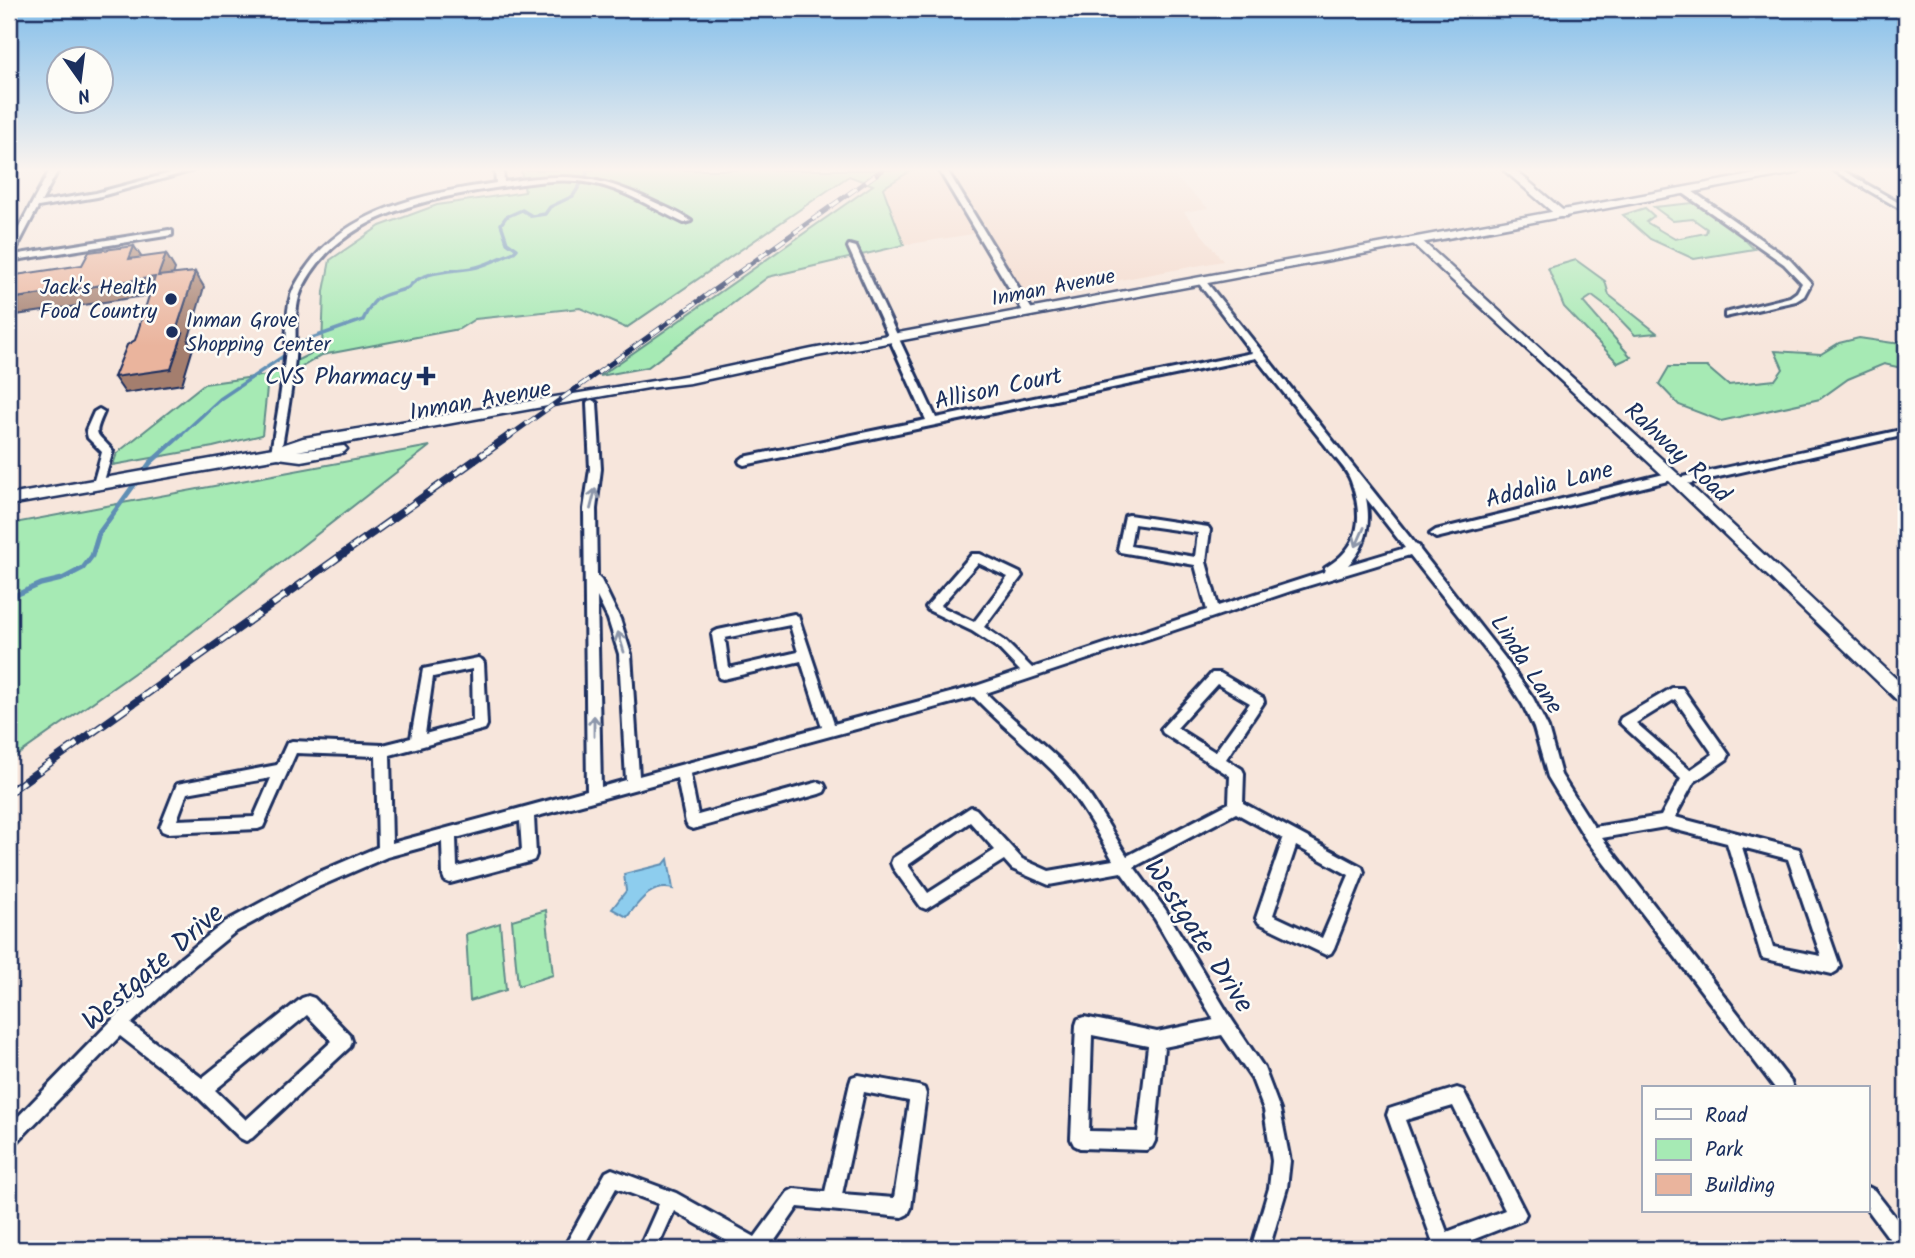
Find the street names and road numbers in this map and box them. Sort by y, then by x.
street label: Inman Avenue [988,260,1119,317]
street label: Allison Court [931,357,1066,422]
street label: Inman Avenue [406,370,555,433]
street label: Rahway Road [1614,393,1740,514]
street label: Addalia Lane [1481,451,1617,520]
street label: Linda Lane [1479,607,1573,723]
street label: Westgate Drive [1131,850,1265,1023]
street label: Westgate Drive [72,893,235,1043]

